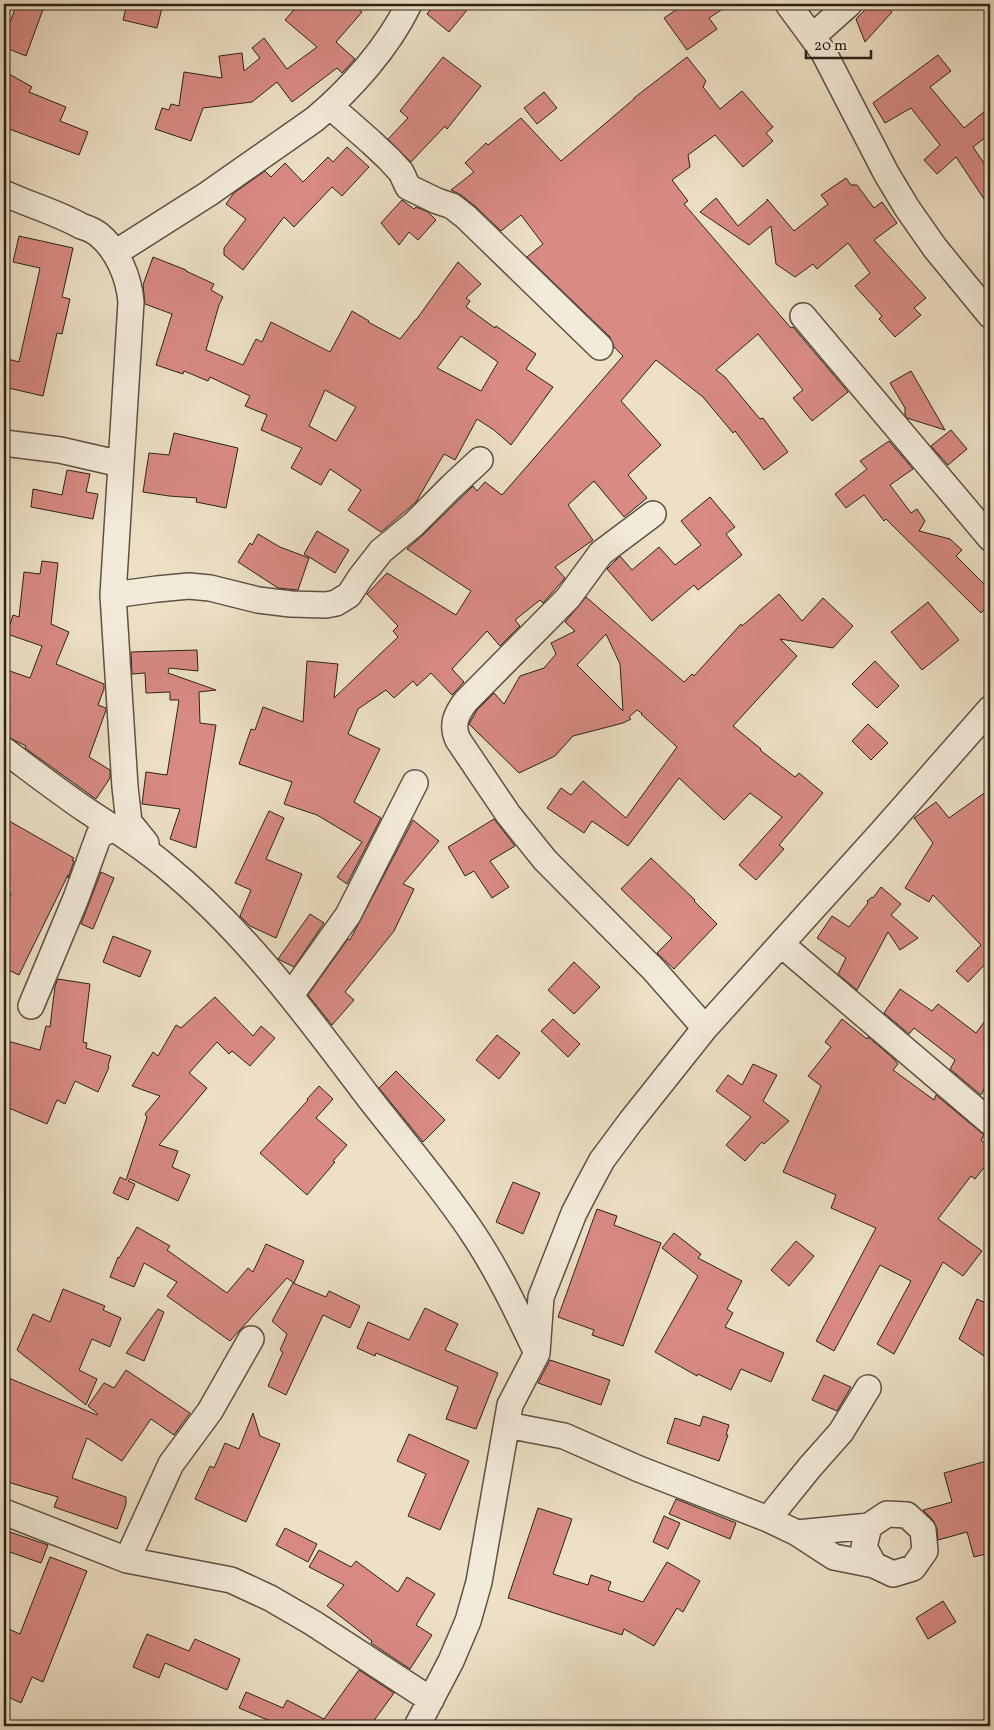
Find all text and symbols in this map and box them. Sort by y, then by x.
scale bar [806,28,872,60]
text: 20 m [814,36,847,57]

